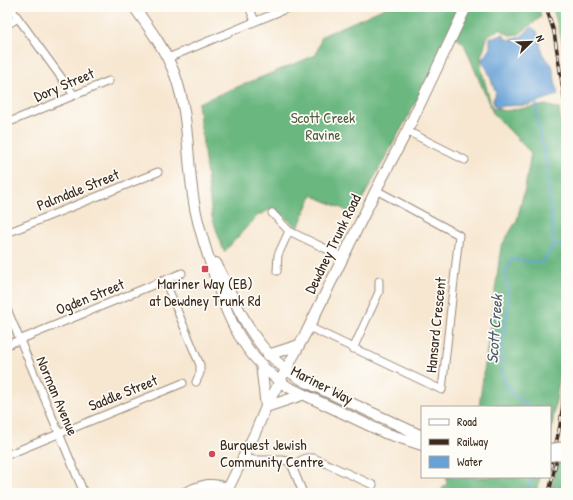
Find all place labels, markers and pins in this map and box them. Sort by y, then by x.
marker: Mariner Way (EB) at Dewdney Trunk Rd [200,264,210,274]
place label: Mariner Way (EB) at Dewdney Trunk Rd [150,273,261,311]
place label: Burquest Jewish Community Centre [220,434,324,472]
marker: Burquest Jewish Community Centre [207,449,217,459]

